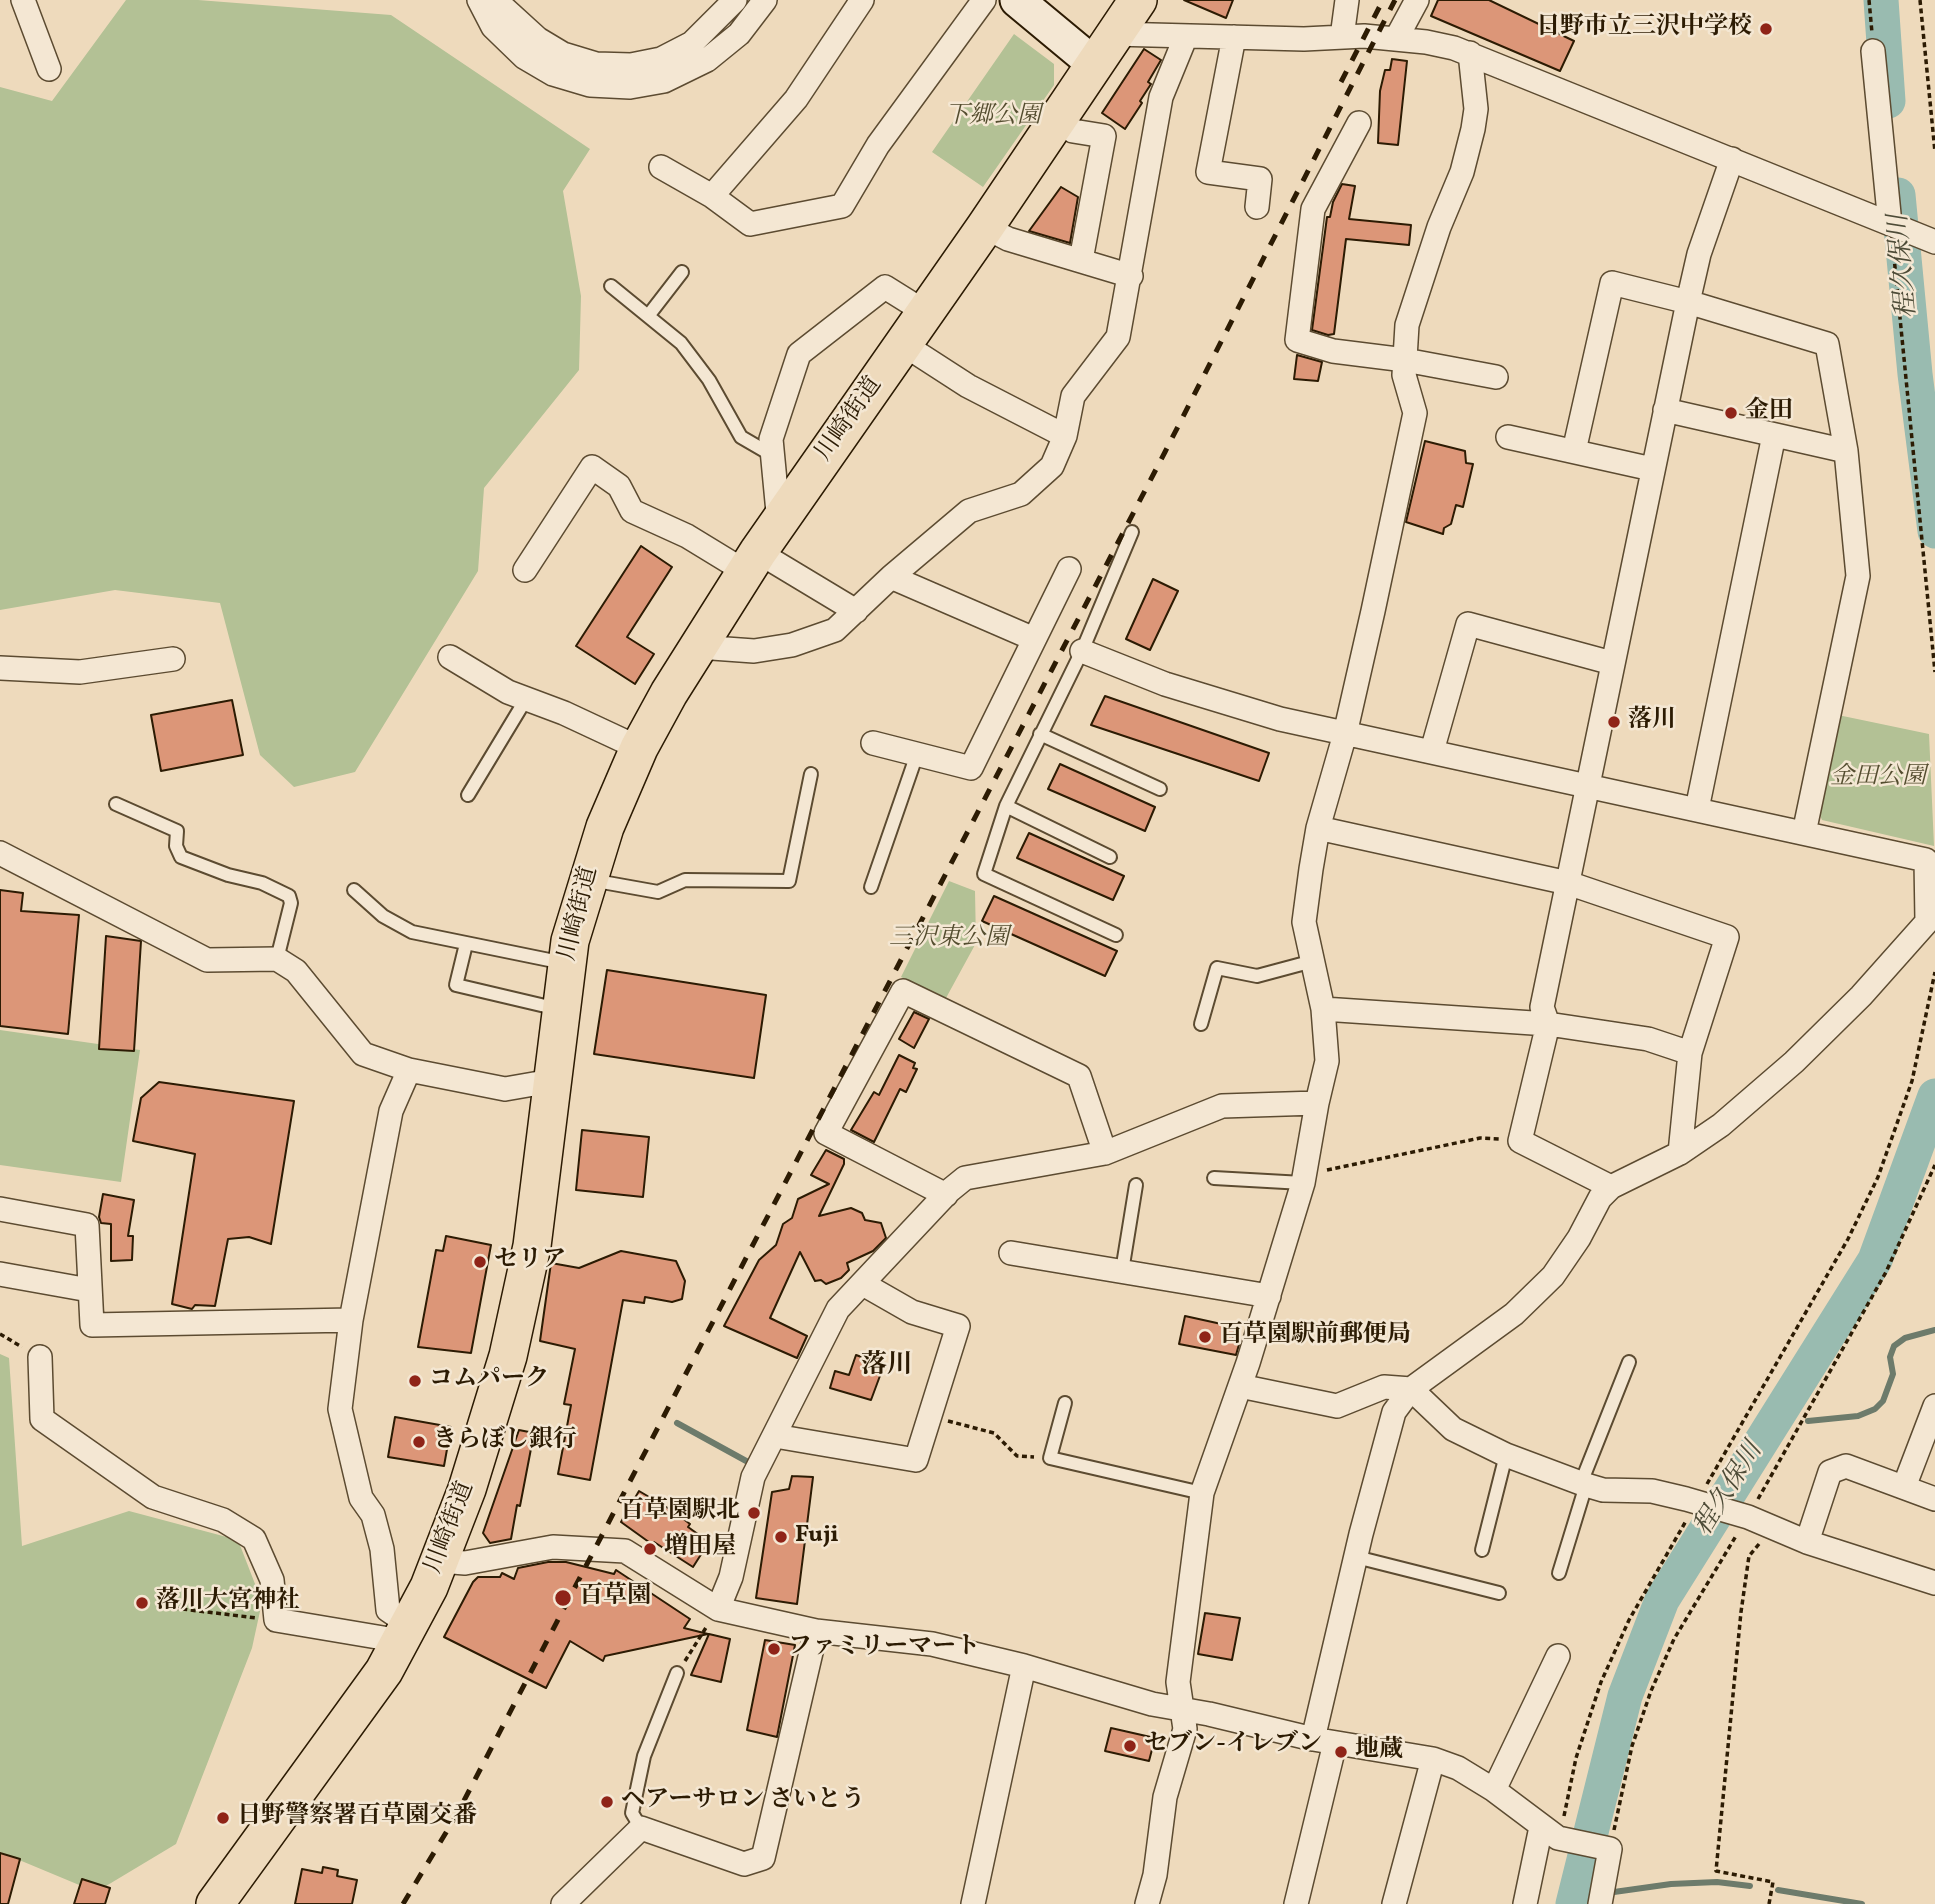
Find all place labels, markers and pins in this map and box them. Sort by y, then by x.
place label: 日野市立三沢中学校 [1536,15,1752,43]
marker: 日野市立三沢中学校 [1758,21,1774,37]
place label: 金田 [1745,399,1793,427]
marker: 金田 [1723,405,1739,421]
place label: 落川 [1628,708,1676,736]
marker: 落川 [1606,714,1622,730]
place label: セリア [494,1248,566,1276]
marker: セリア [472,1254,488,1270]
place label: 百草園駅前郵便局 [1219,1323,1411,1351]
marker: 百草園駅前郵便局 [1197,1329,1213,1345]
place label: コムパーク [429,1367,549,1395]
marker: コムパーク [407,1373,423,1389]
place label: きらぼし銀行 [433,1428,577,1456]
marker: きらぼし銀行 [411,1434,427,1450]
place label: 百草園駅北 [620,1499,740,1527]
marker: 百草園駅北 [746,1505,762,1521]
place label: Fuji [795,1523,839,1551]
marker: Fuji [773,1529,789,1545]
place label: 増田屋 [664,1535,736,1563]
marker: 増田屋 [642,1541,658,1557]
place label: 百草園 [579,1584,651,1612]
marker: 百草園 [553,1588,573,1608]
place label: 落川大宮神社 [156,1589,300,1617]
marker: 落川大宮神社 [134,1595,150,1611]
place label: ファミリーマート [788,1635,980,1663]
marker: ファミリーマート [766,1641,782,1657]
place label: セブン-イレブン [1144,1732,1322,1760]
marker: セブン-イレブン [1122,1738,1138,1754]
place label: 地蔵 [1355,1738,1403,1766]
marker: 地蔵 [1333,1744,1349,1760]
place label: ヘアーサロン さいとう [621,1788,865,1816]
marker: ヘアーサロン さいとう [599,1794,615,1810]
place label: 日野警察署百草園交番 [237,1804,477,1832]
marker: 日野警察署百草園交番 [215,1810,231,1826]

